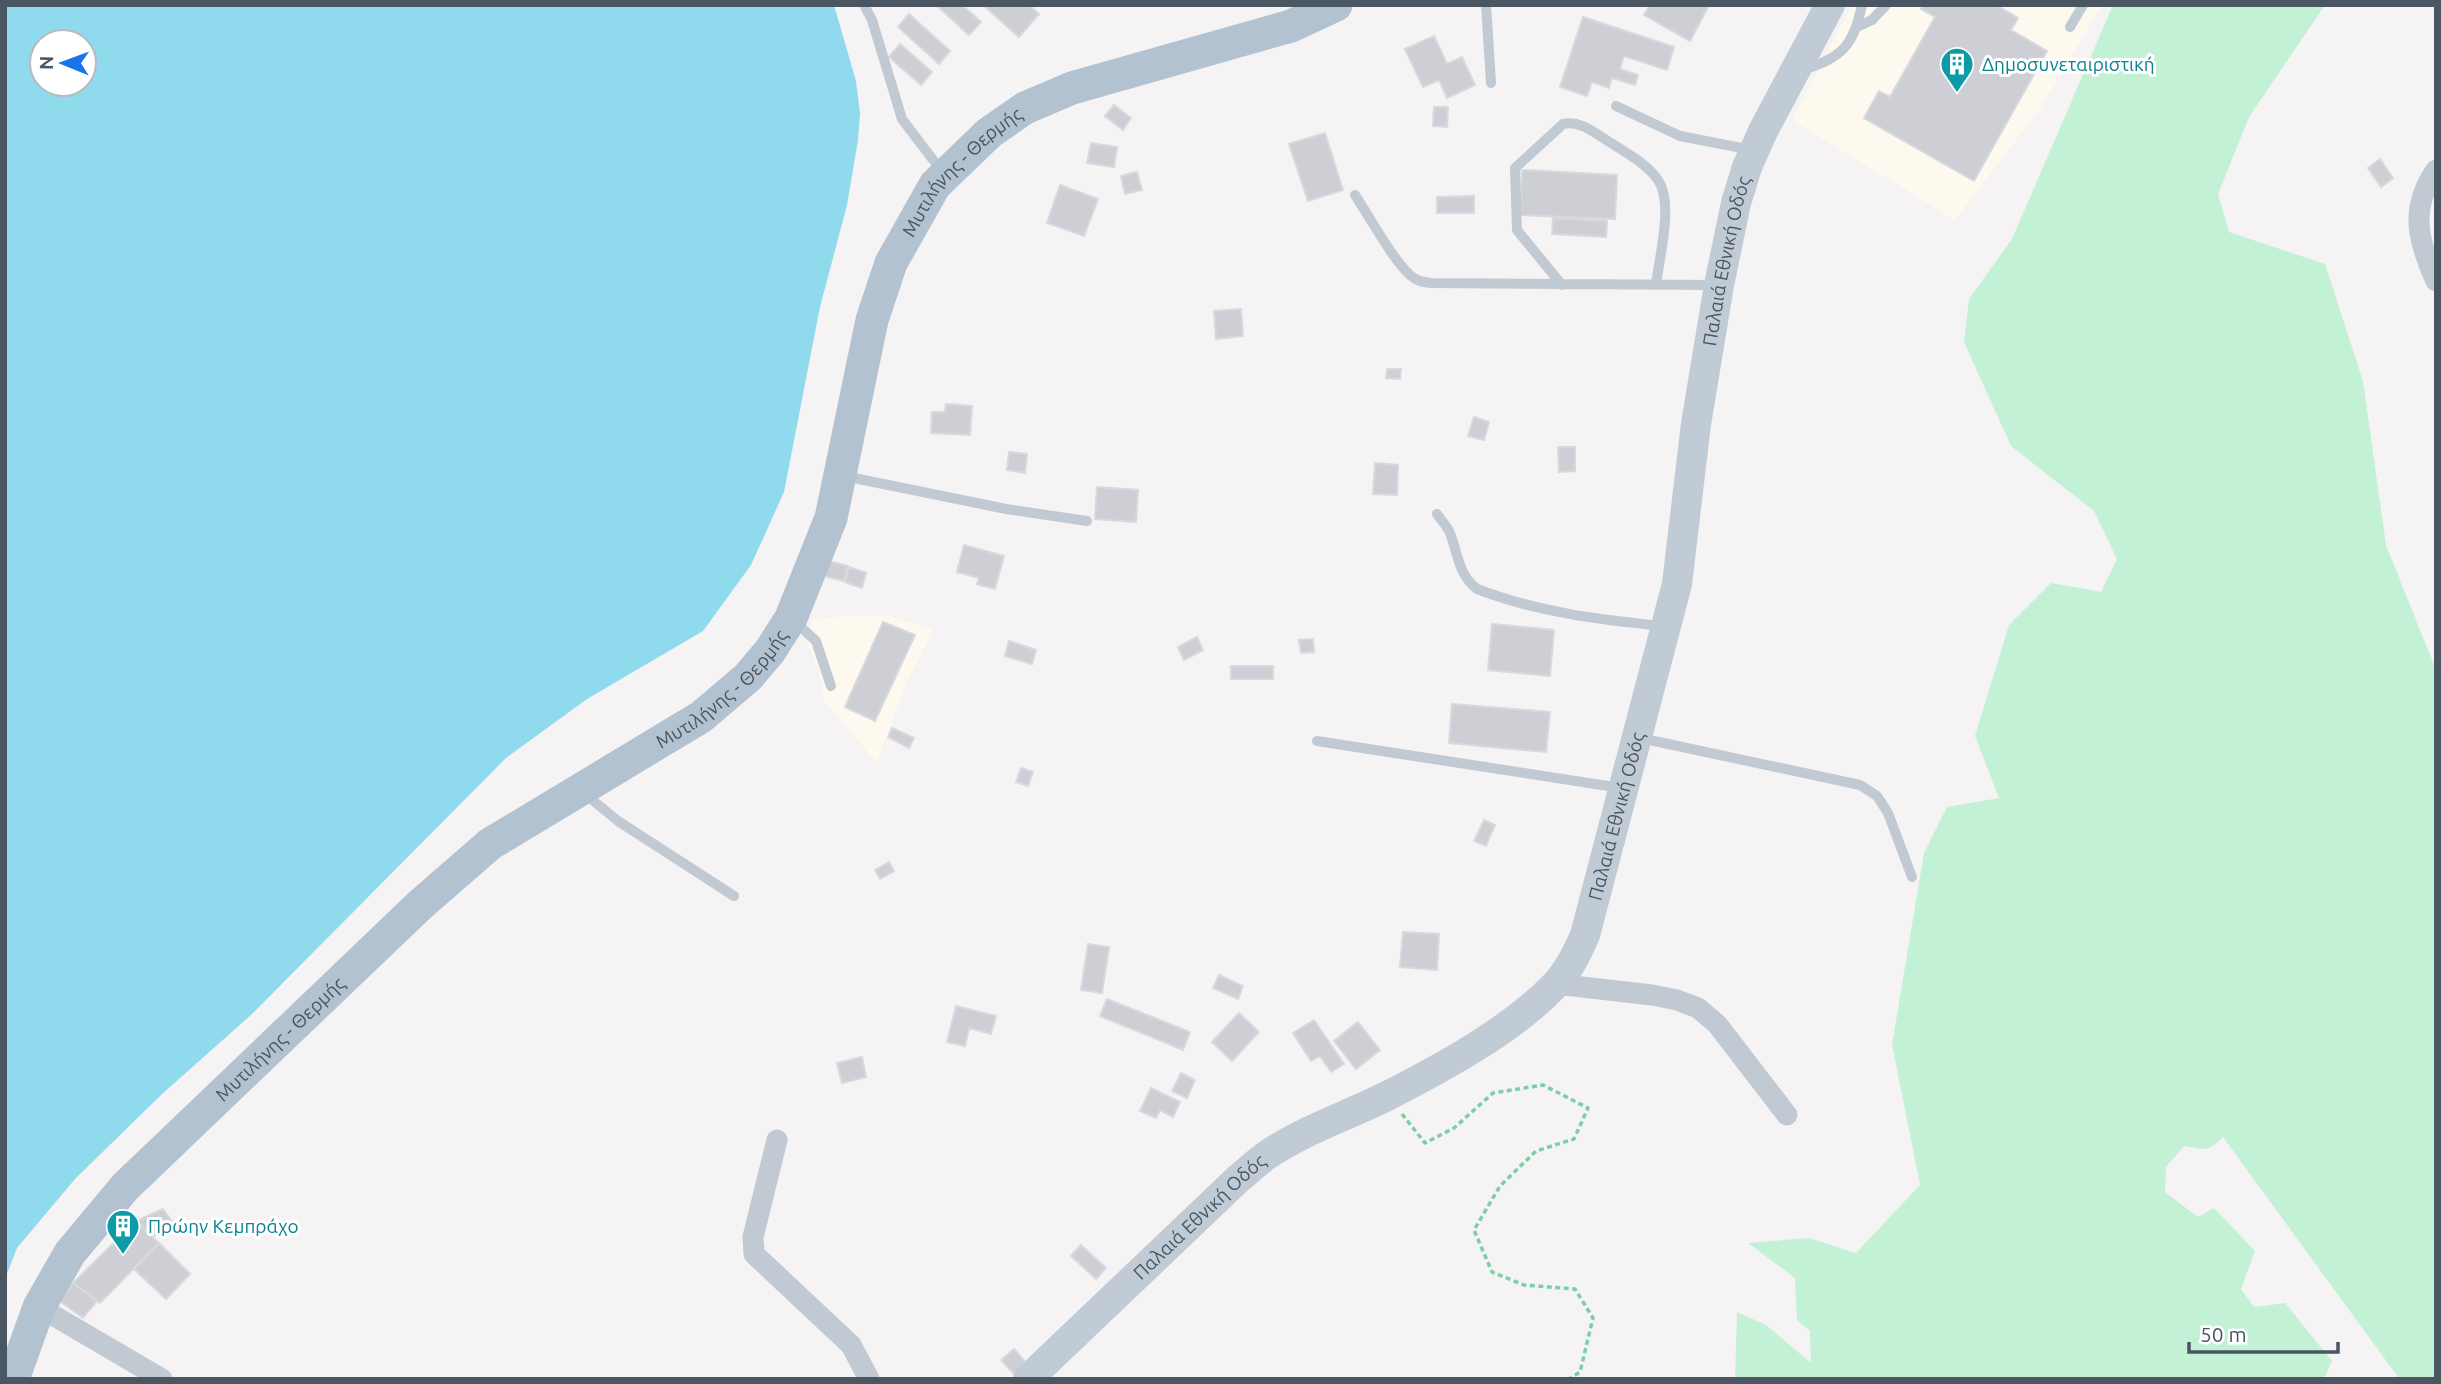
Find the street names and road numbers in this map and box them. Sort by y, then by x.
street label: Μυτιλήνης - Θερμής [897,102,1026,240]
street label: Παλαιά Εθνική Οδός [1698,173,1755,348]
street label: Μυτιλήνης - Θερμής [652,625,792,753]
street label: Παλαιά Εθνική Οδός [1584,730,1649,903]
street label: Μυτιλήνης - Θερμής [211,972,349,1106]
street label: Παλαιά Εθνική Οδός [1129,1149,1270,1284]

